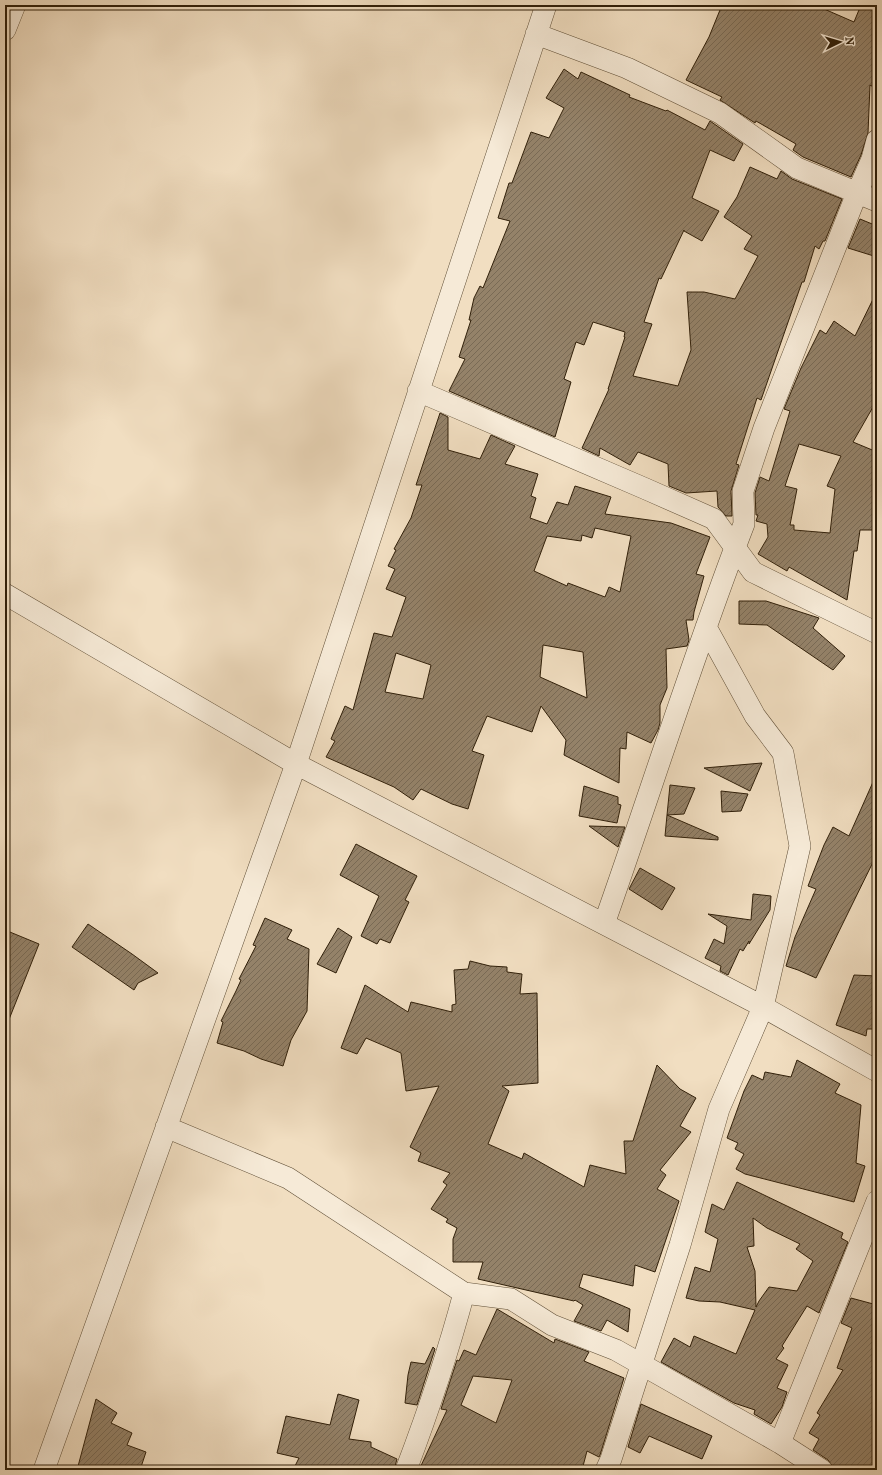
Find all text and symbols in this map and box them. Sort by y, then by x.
north arrow [820,22,860,62]
text: N [843,36,856,47]

